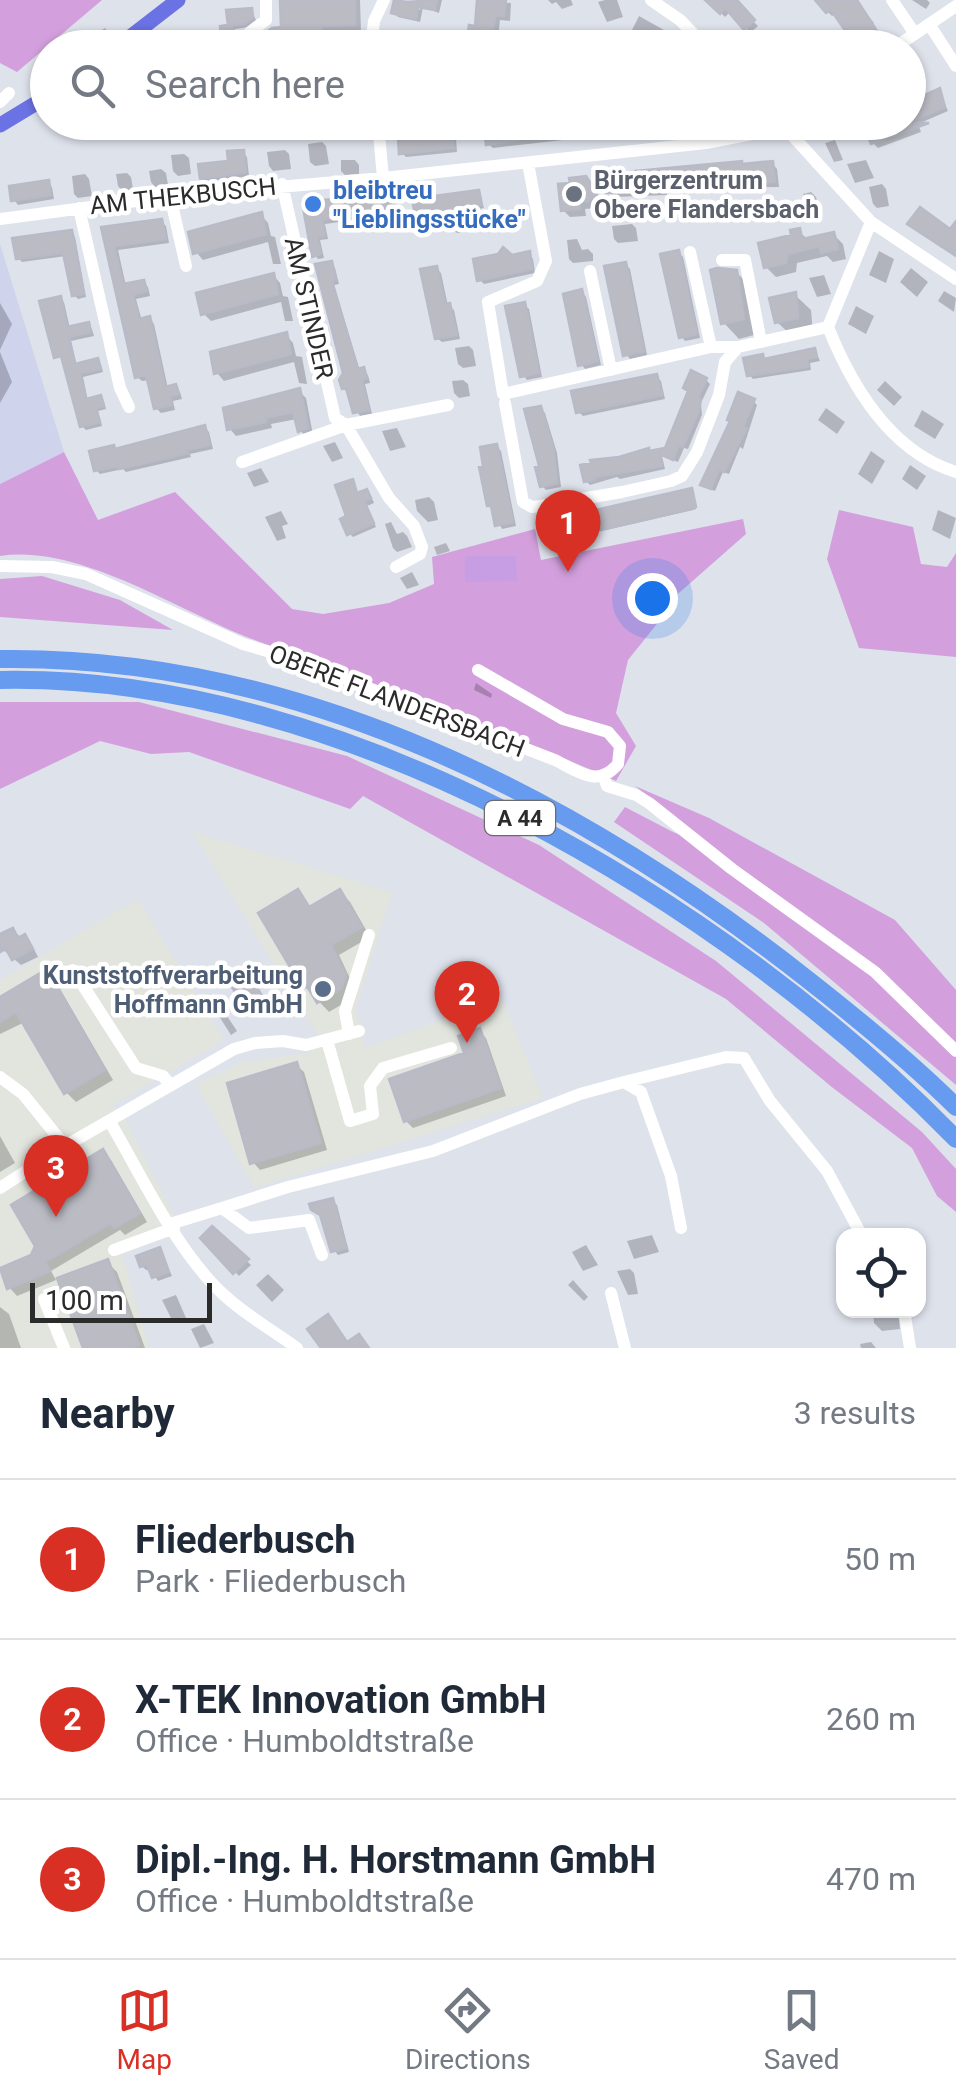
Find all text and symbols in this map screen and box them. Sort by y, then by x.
search box [30,30,926,140]
icon: search [65,58,120,113]
text: Search here [145,63,345,107]
place label: Bürgerzentrum Obere Flandersbach [594,166,819,224]
street label: AM THEKBUSCH [88,172,278,220]
place label: bleibtreu "Lieblingsstücke" [333,176,526,234]
marker: Bürgerzentrum Obere Flandersbach [563,183,585,205]
marker: bleibtreu "Lieblingsstücke" [302,193,324,215]
street label: AM STINDER [279,234,339,382]
pin: 1 [536,490,600,572]
your location [627,573,678,624]
street label: OBERE FLANDERSBACH [265,639,529,763]
road number: A 44 [485,801,555,835]
pin: 2 [434,960,500,1043]
place label: Kunststoffverarbeitung Hoffmann GmbH [43,961,303,1019]
marker: Kunststoffverarbeitung Hoffmann GmbH [312,978,334,1000]
pin: 3 [23,1134,88,1217]
map controls [836,1228,926,1318]
button: locate [836,1228,926,1318]
scale bar [30,1278,212,1322]
text: 100 m [45,1284,124,1317]
text: Nearby [40,1389,175,1438]
text: 3 results [794,1394,916,1432]
text: Fliederbusch [135,1518,356,1562]
text: 1 [63,1540,82,1578]
text: 50 m [844,1540,916,1578]
text: Park · Fliederbusch [135,1562,406,1600]
text: X-TEK Innovation GmbH [135,1678,547,1722]
text: 2 [63,1700,82,1738]
text: 260 m [826,1700,916,1738]
text: Office · Humboldtstraße [135,1722,474,1760]
text: Dipl.-Ing. H. Horstmann GmbH [135,1838,656,1882]
text: 3 [63,1860,82,1898]
text: 470 m [826,1860,916,1898]
text: Office · Humboldtstraße [135,1882,474,1920]
tab: Map [117,1983,172,2076]
tab: Directions [405,1983,531,2076]
tab: Saved [764,1983,839,2076]

